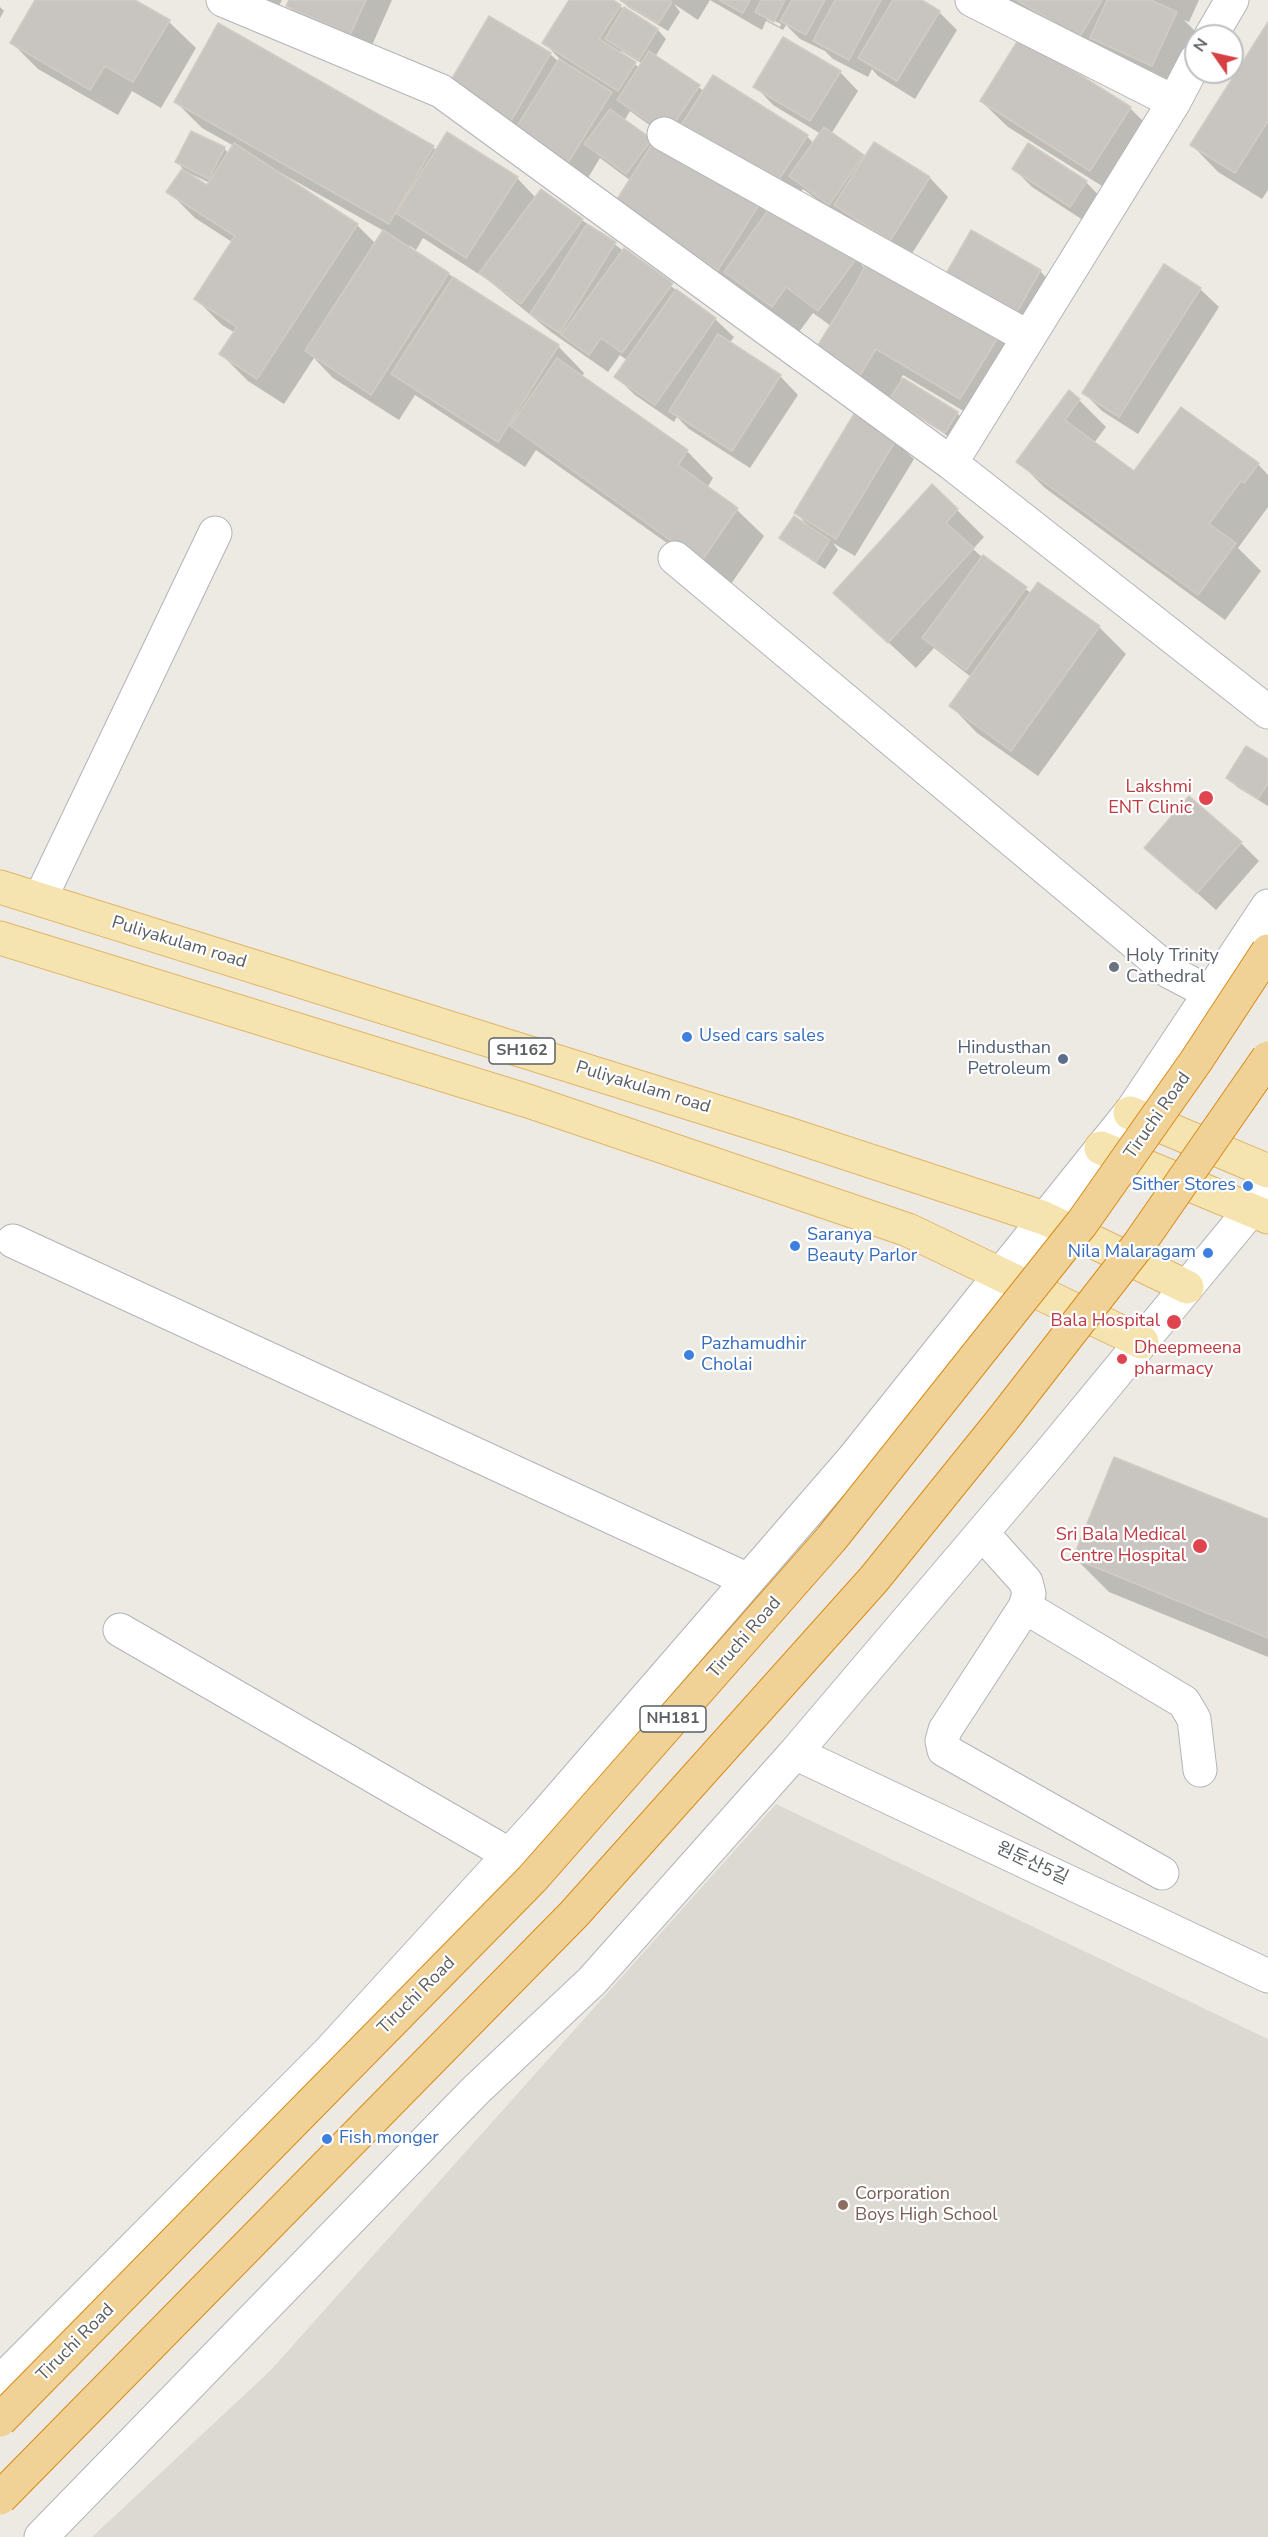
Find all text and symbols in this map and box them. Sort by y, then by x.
north arrow [1184,24,1244,84]
text: N [1188,34,1213,56]
place label: Lakshmi ENT Clinic [1108,777,1192,820]
marker: Lakshmi ENT Clinic [1197,789,1215,807]
street label: Puliyakulam road [109,912,249,974]
place label: Holy Trinity Cathedral [1126,946,1219,988]
marker: Holy Trinity Cathedral [1107,960,1121,974]
place label: Used cars sales [699,1026,825,1048]
marker: Used cars sales [680,1030,694,1044]
road number: SH162 [489,1038,555,1064]
place label: Hindusthan Petroleum [957,1038,1051,1080]
marker: Hindusthan Petroleum [1056,1052,1070,1066]
street label: Puliyakulam road [573,1057,713,1119]
street label: Tiruchi Road [1120,1069,1196,1163]
place label: Sither Stores [1132,1175,1236,1197]
marker: Sither Stores [1241,1179,1255,1193]
place label: Saranya Beauty Parlor [807,1225,917,1268]
marker: Saranya Beauty Parlor [788,1239,802,1253]
place label: Nila Malaragam [1068,1242,1196,1264]
marker: Nila Malaragam [1201,1246,1215,1260]
place label: Bala Hospital [1051,1311,1160,1333]
marker: Bala Hospital [1165,1313,1183,1331]
place label: Pazhamudhir Cholai [701,1334,806,1376]
place label: Dheepmeena pharmacy [1134,1338,1242,1380]
marker: Pazhamudhir Cholai [682,1348,696,1362]
marker: Dheepmeena pharmacy [1115,1352,1129,1366]
place label: Sri Bala Medical Centre Hospital [1056,1525,1186,1568]
marker: Sri Bala Medical Centre Hospital [1191,1537,1209,1555]
street label: Tiruchi Road [704,1593,786,1683]
road number: NH181 [640,1706,706,1732]
street label: 원둔산5길 [993,1838,1071,1890]
street label: Tiruchi Road [374,1953,460,2039]
place label: Fish monger [339,2128,439,2150]
marker: Fish monger [320,2132,334,2146]
place label: Corporation Boys High School [855,2184,998,2226]
marker: Corporation Boys High School [836,2198,850,2212]
street label: Tiruchi Road [33,2300,119,2386]

